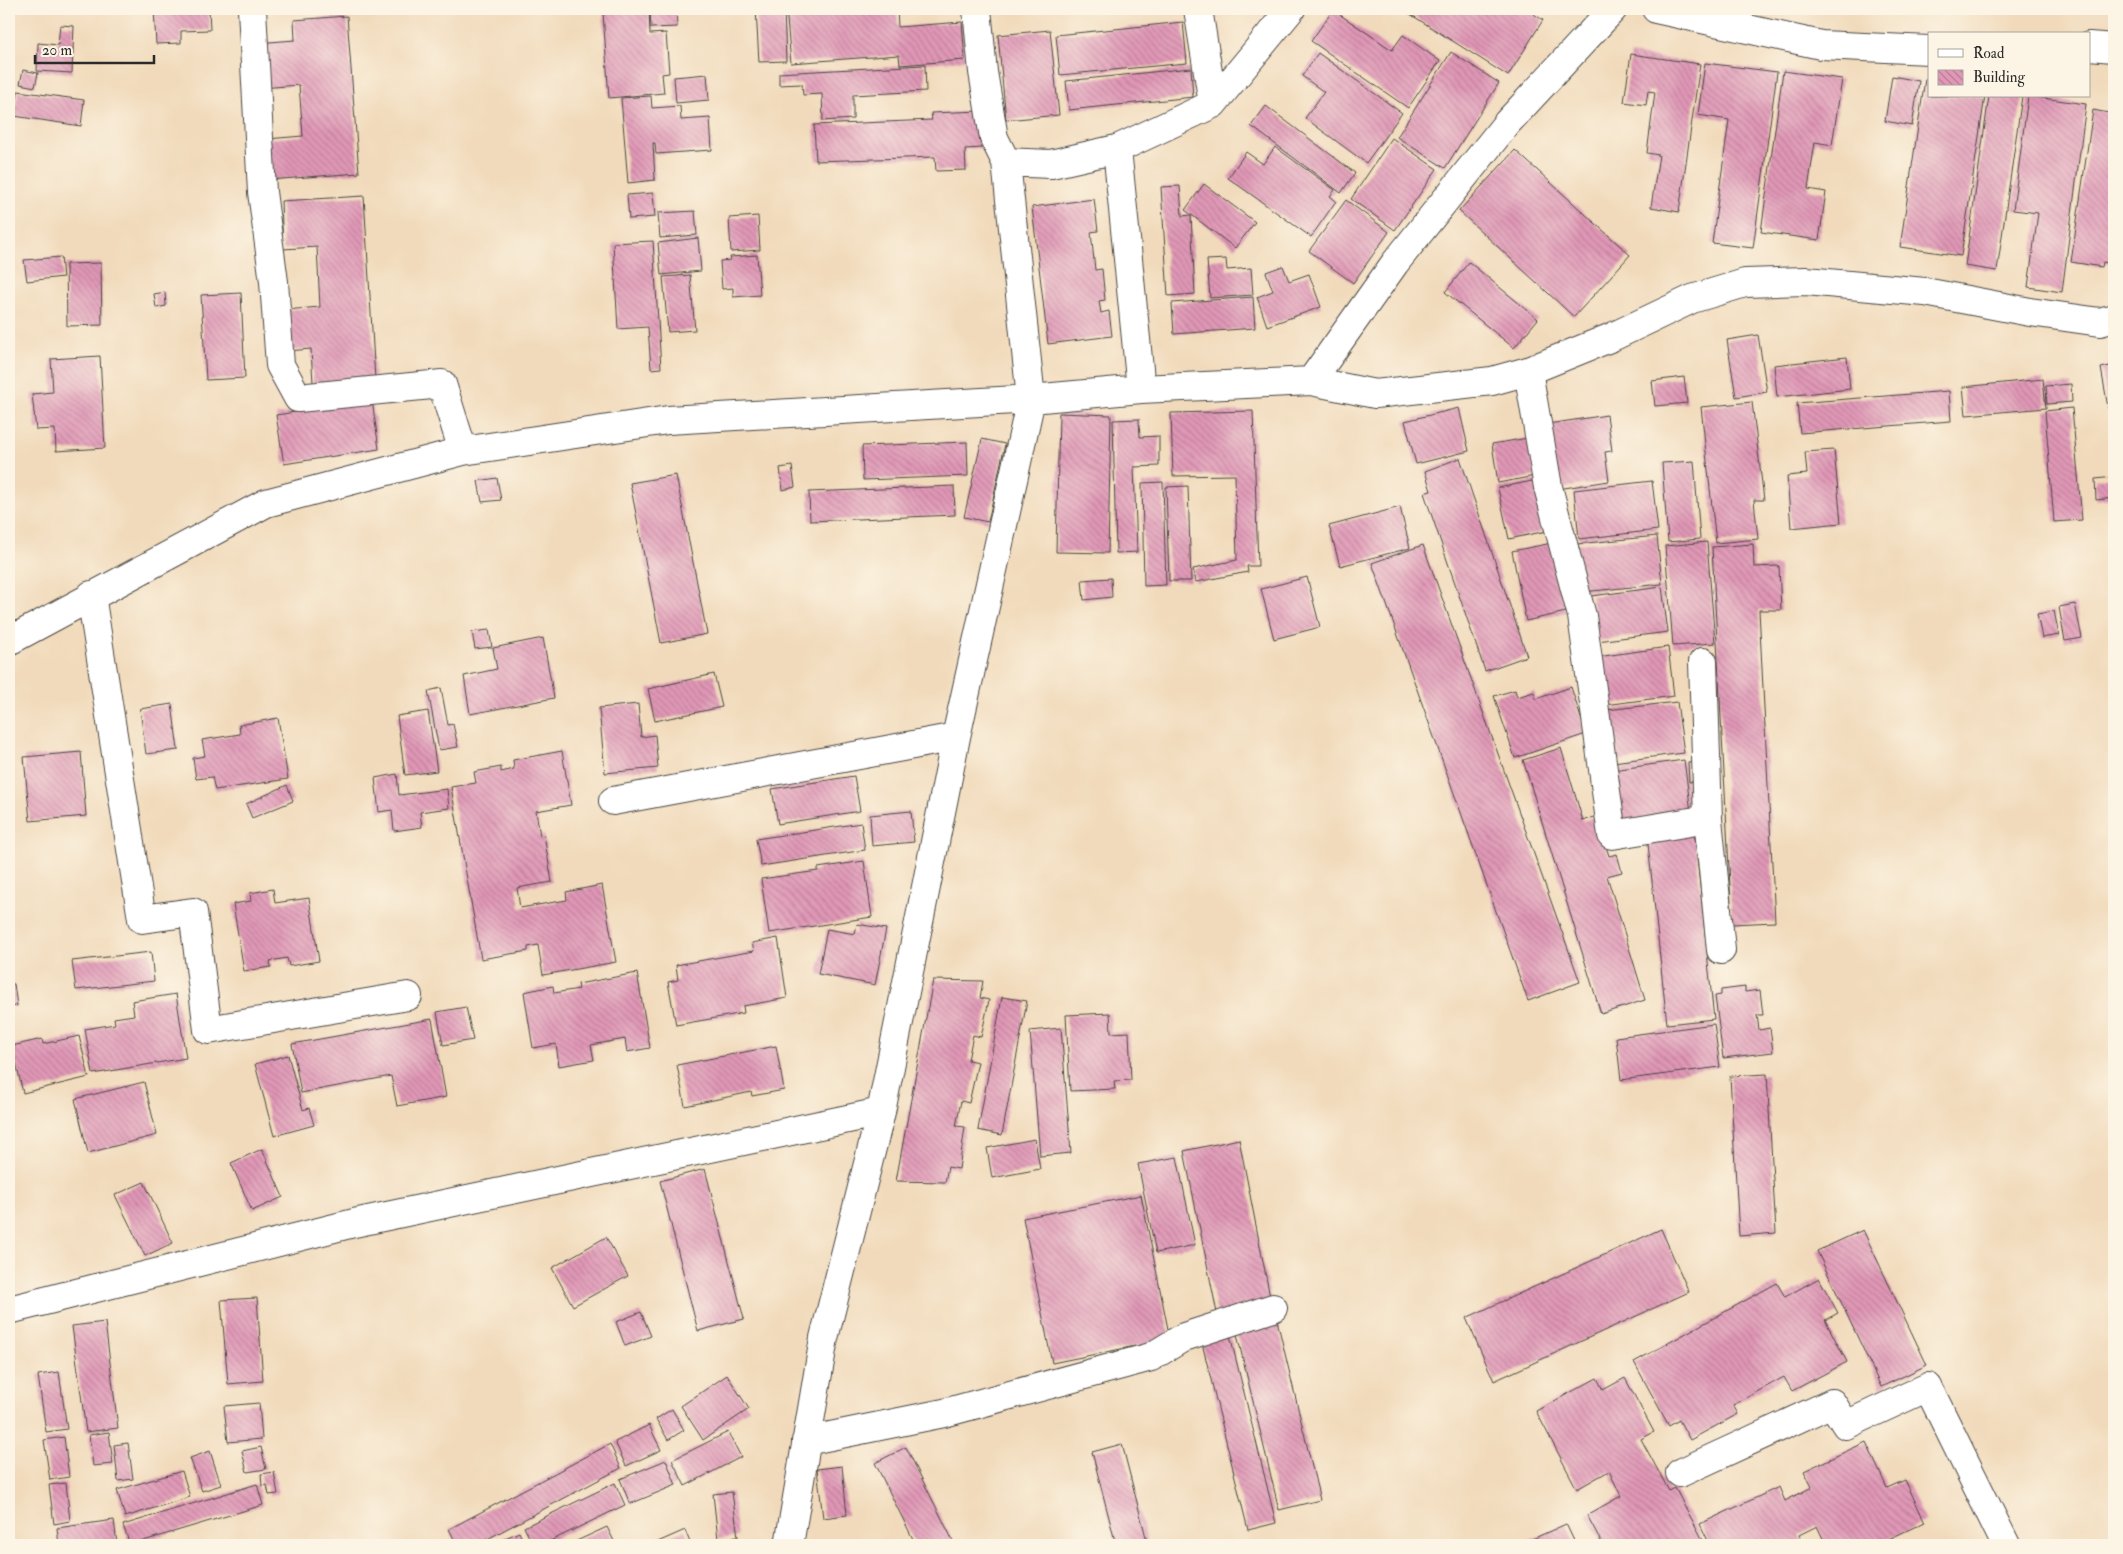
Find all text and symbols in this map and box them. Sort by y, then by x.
scale bar [35,32,154,64]
legend [1928,32,2090,98]
text: 20 m [42,41,72,60]
text: Road [1973,44,2005,63]
text: Building [1973,68,2025,87]

